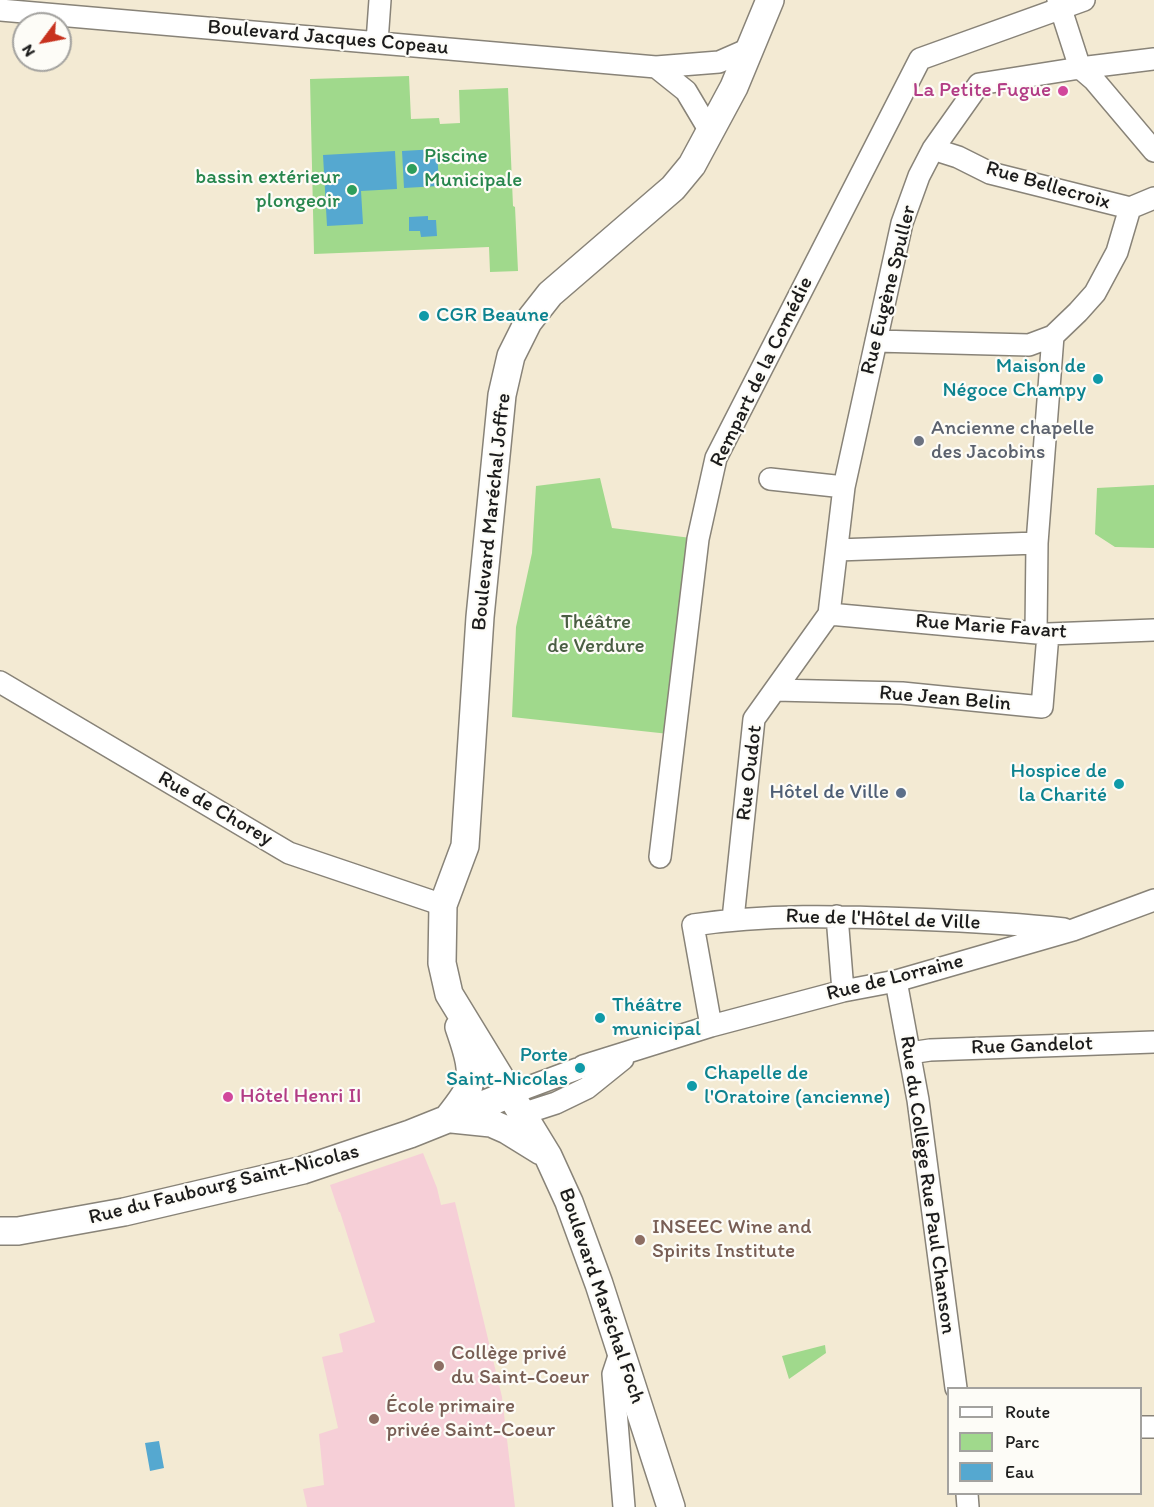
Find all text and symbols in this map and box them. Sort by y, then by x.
north arrow [12,12,72,72]
street label: Boulevard Jacques Copeau [206,15,450,61]
text: N [17,41,39,60]
place label: La Petite Fugue [913,78,1051,104]
marker: La Petite Fugue [1056,84,1070,98]
place label: Piscine Municipale [424,144,522,194]
street label: Rue Bellecroix [983,156,1113,216]
marker: Piscine Municipale [405,162,419,176]
place label: bassin extérieur plongeoir [195,165,340,215]
marker: bassin extérieur plongeoir [345,183,359,197]
street label: Rue Eugène Spuller [856,203,922,377]
street label: Rempart de la Comédie [705,273,819,471]
place label: CGR Beaune [436,303,549,329]
marker: CGR Beaune [417,309,431,323]
place label: Maison de Négoce Champy [942,354,1086,404]
marker: Maison de Négoce Champy [1091,372,1105,386]
street label: Boulevard Maréchal Joffre [467,392,517,632]
place label: Ancienne chapelle des Jacobins [931,416,1094,466]
marker: Ancienne chapelle des Jacobins [912,434,926,448]
street label: Rue Marie Favart [914,609,1068,645]
park label: Théâtre de Verdure [547,610,645,660]
street label: Rue Jean Belin [878,681,1012,717]
street label: Rue Oudot [732,724,768,822]
place label: Hospice de la Charité [1010,759,1107,809]
street label: Rue de Chorey [153,766,277,852]
marker: Hospice de la Charité [1112,777,1126,791]
place label: Hôtel de Ville [769,780,889,806]
marker: Hôtel de Ville [894,786,908,800]
street label: Rue de l'Hôtel de Ville [785,904,981,936]
street label: Rue de Lorraine [824,949,966,1007]
place label: Théâtre municipal [612,993,701,1043]
marker: Théâtre municipal [593,1011,607,1025]
street label: Rue Gandelot [971,1031,1093,1061]
street label: Rue du Collège Rue Paul Chanson [894,1034,960,1336]
place label: Porte Saint-Nicolas [446,1043,568,1093]
marker: Porte Saint-Nicolas [573,1061,587,1075]
place label: Chapelle de l'Oratoire (ancienne) [704,1061,890,1111]
marker: Chapelle de l'Oratoire (ancienne) [685,1079,699,1093]
place label: Hôtel Henri II [240,1084,361,1110]
marker: Hôtel Henri II [221,1090,235,1104]
street label: Rue du Faubourg Saint-Nicolas [86,1139,362,1231]
street label: Boulevard Maréchal Foch [552,1185,650,1407]
place label: INSEEC Wine and Spirits Institute [652,1215,811,1265]
marker: INSEEC Wine and Spirits Institute [633,1233,647,1247]
place label: Collège privé du Saint-Coeur [451,1341,589,1391]
marker: Collège privé du Saint-Coeur [432,1359,446,1373]
legend [947,1387,1142,1495]
place label: École primaire privée Saint-Coeur [386,1394,555,1444]
text: Route [1005,1401,1050,1423]
marker: École primaire privée Saint-Coeur [367,1412,381,1426]
text: Parc [1005,1431,1039,1453]
text: Eau [1005,1461,1034,1483]

